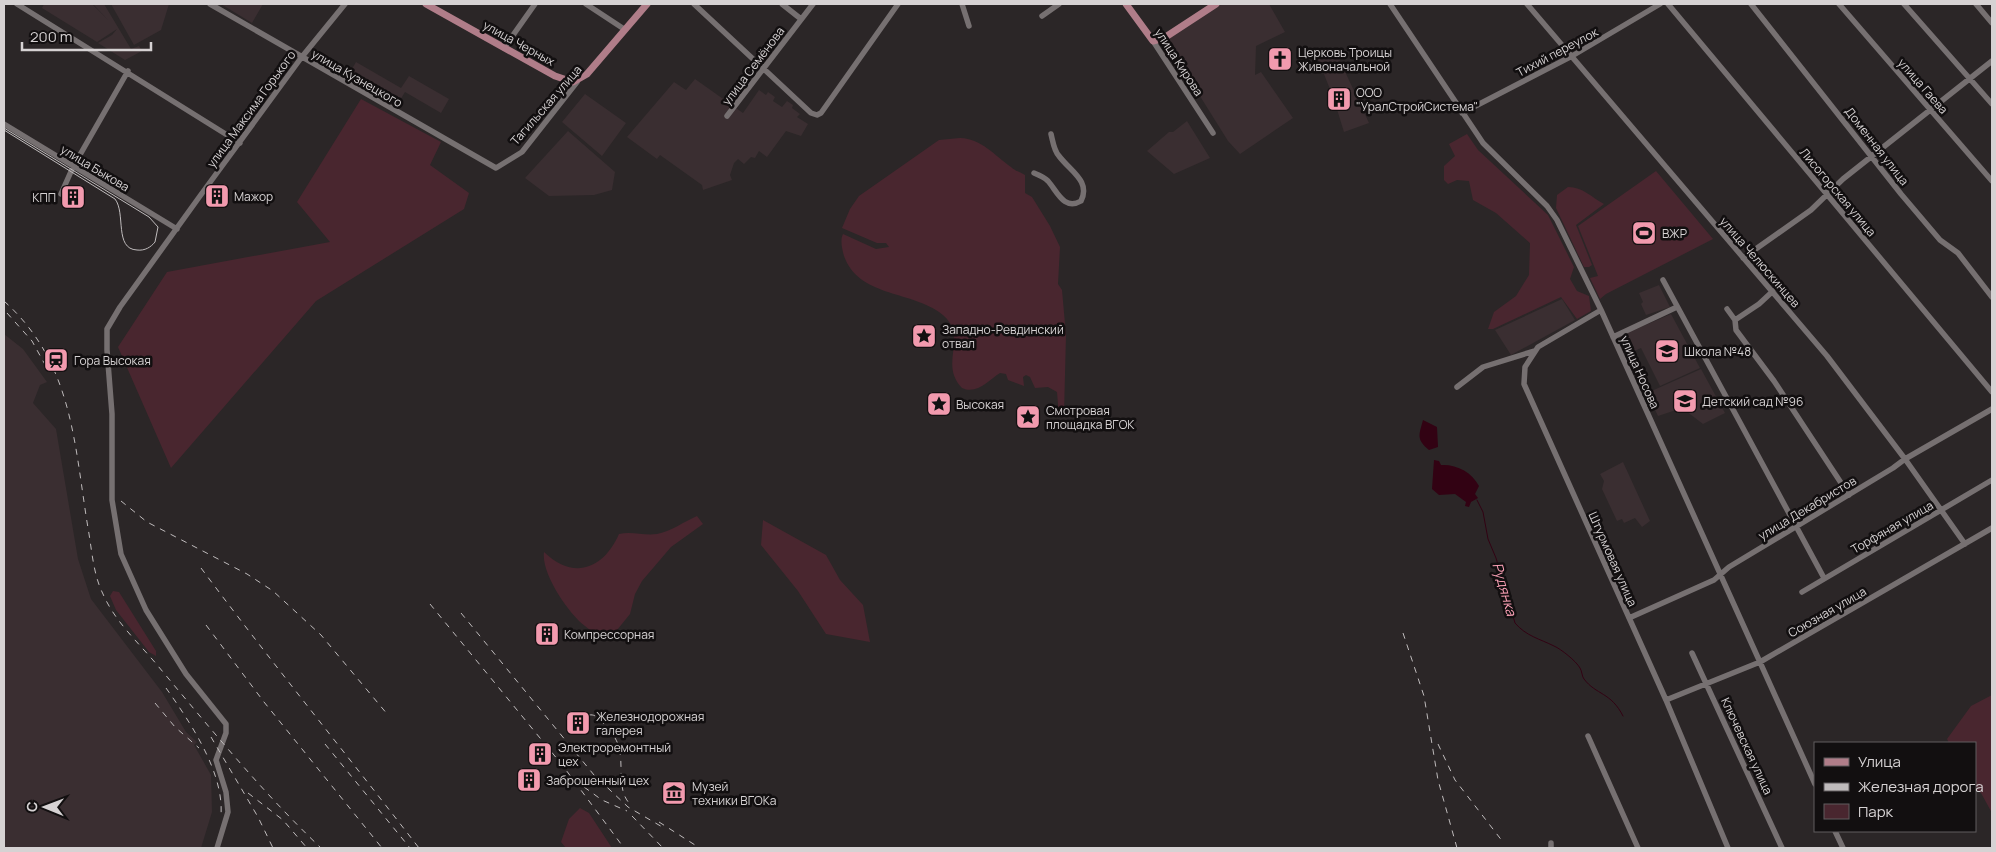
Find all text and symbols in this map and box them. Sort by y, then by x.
street label: улица Черных [480,16,559,70]
scale bar [22,20,151,52]
street label: улица Семёнова [718,23,788,109]
street label: Тихий переулок [1513,23,1602,81]
street label: улица Кирова [1151,25,1207,99]
text: 200 m [30,26,73,47]
place label: Церковь Троицы Живоначальной [1298,44,1392,75]
street label: улица Кузнецкого [308,45,406,111]
church icon: Церковь Троицы Живоначальной [1267,46,1293,72]
street label: улица Максима Горького [203,47,299,171]
street label: улица Гаева [1894,55,1952,117]
street label: Тагильская улица [506,61,586,149]
place label: ООО "УралСтройСистема" [1356,84,1478,115]
building icon: ООО "УралСтройСистема" [1326,86,1352,112]
street label: Доменная улица [1841,103,1913,189]
street label: улица Быкова [57,141,133,195]
street label: Лисогорская улица [1796,144,1880,240]
building icon: Мажор [204,183,230,209]
building icon: КПП [60,184,86,210]
place label: Мажор [234,188,273,205]
place label: КПП [32,189,56,206]
street label: улица Челюскинцев [1716,213,1804,311]
sports icon: ВЖР [1631,220,1657,246]
place label: ВЖР [1662,225,1687,242]
place label: Западно-Ревдинский отвал [942,321,1064,352]
place icon: Западно-Ревдинский отвал [911,323,937,349]
street label: улица Носова [1616,333,1664,411]
school or university icon: Школа №48 [1654,338,1680,364]
place label: Школа №48 [1684,343,1751,360]
station icon: Гора Высокая [43,347,69,373]
place label: Гора Высокая [74,352,151,369]
school or university icon: Детский сад №96 [1672,388,1698,414]
place icon: Высокая [926,391,952,417]
place label: Детский сад №96 [1702,393,1803,410]
place label: Высокая [956,396,1004,413]
place label: Смотровая площадка ВГОК [1046,402,1135,433]
place icon: Смотровая площадка ВГОК [1015,404,1041,430]
street label: улица Декабристов [1755,472,1860,544]
street label: Торфяная улица [1848,497,1936,557]
street label: Штурмовая улица [1585,509,1641,609]
water label: Рудянка [1488,560,1522,619]
street label: Союзная улица [1785,583,1869,641]
building icon: Компрессорная [534,621,560,647]
place label: Компрессорная [564,626,655,643]
street label: Ключевская улица [1717,695,1777,797]
place label: Железнодорожная галерея [596,708,704,739]
building icon: Железнодорожная галерея [565,710,591,736]
place label: Электроремонтный цех [558,739,671,770]
building icon: Электроремонтный цех [527,741,553,767]
legend [1814,742,1976,832]
text: Улица [1858,751,1901,772]
building icon: Заброшенный цех [516,767,542,793]
place label: Заброшенный цех [546,772,650,789]
text: Железная дорога [1858,776,1983,797]
place label: Музей техники ВГОКа [692,778,776,809]
museum icon: Музей техники ВГОКа [661,780,687,806]
north arrow [20,782,70,832]
text: С [22,801,41,812]
text: Парк [1858,801,1894,822]

